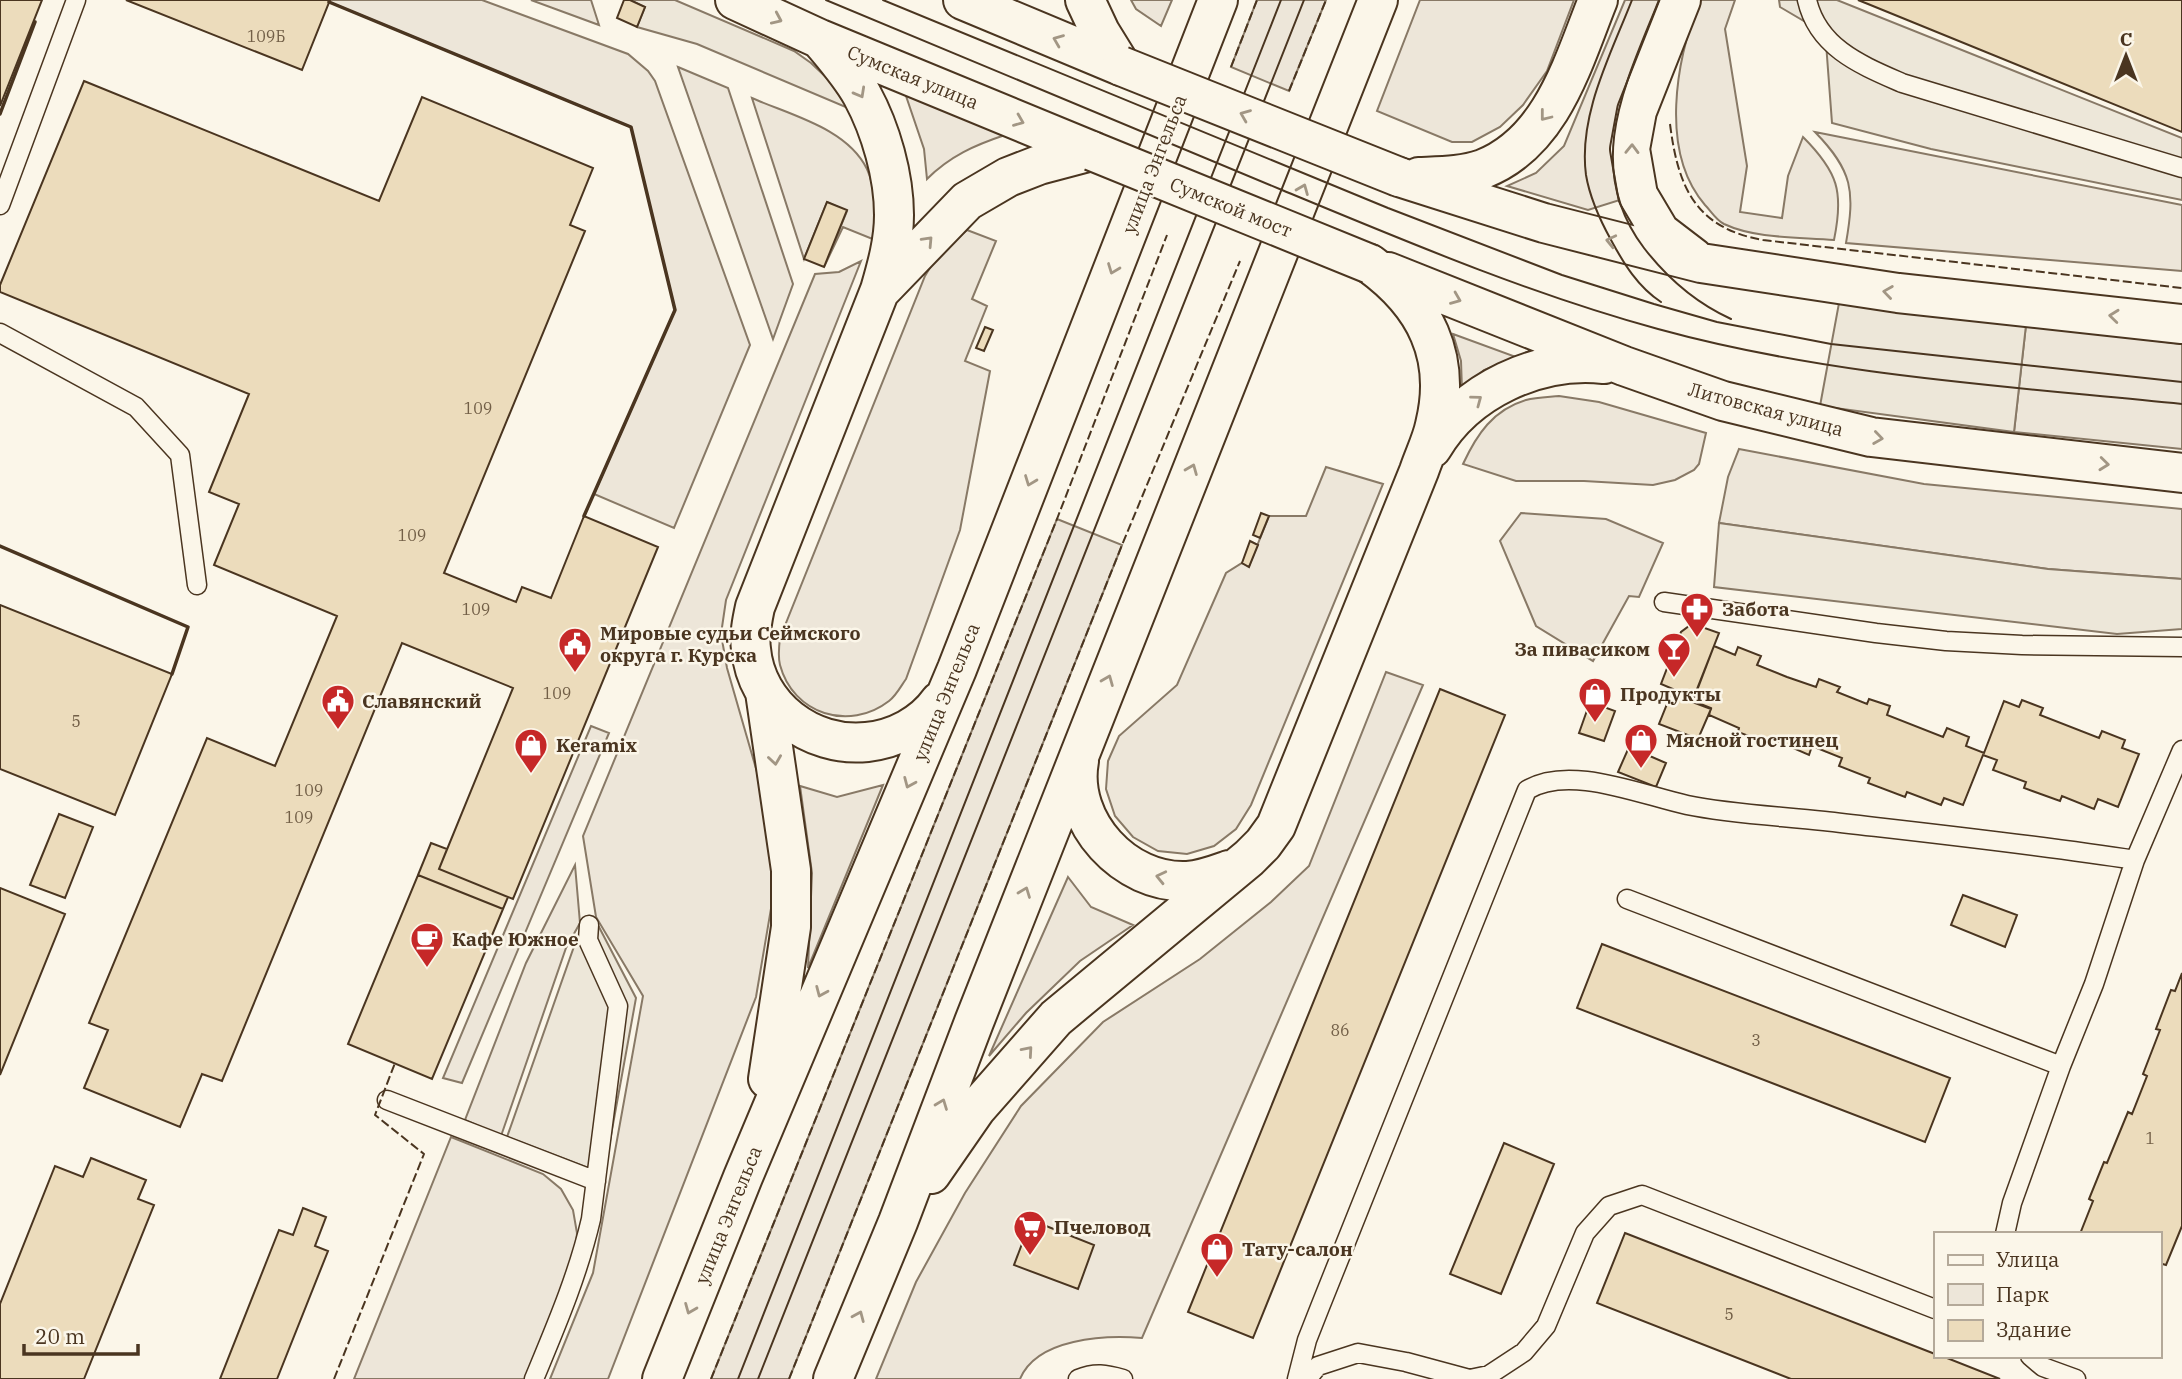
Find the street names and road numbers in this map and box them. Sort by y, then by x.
street label: Сумская улица [844,40,982,114]
street label: улица Энгельса [1116,91,1192,237]
street label: Сумской мост [1166,172,1296,243]
street label: Литовская улица [1686,377,1846,441]
street label: улица Энгельса [907,619,985,765]
street label: улица Энгельса [689,1142,767,1288]

